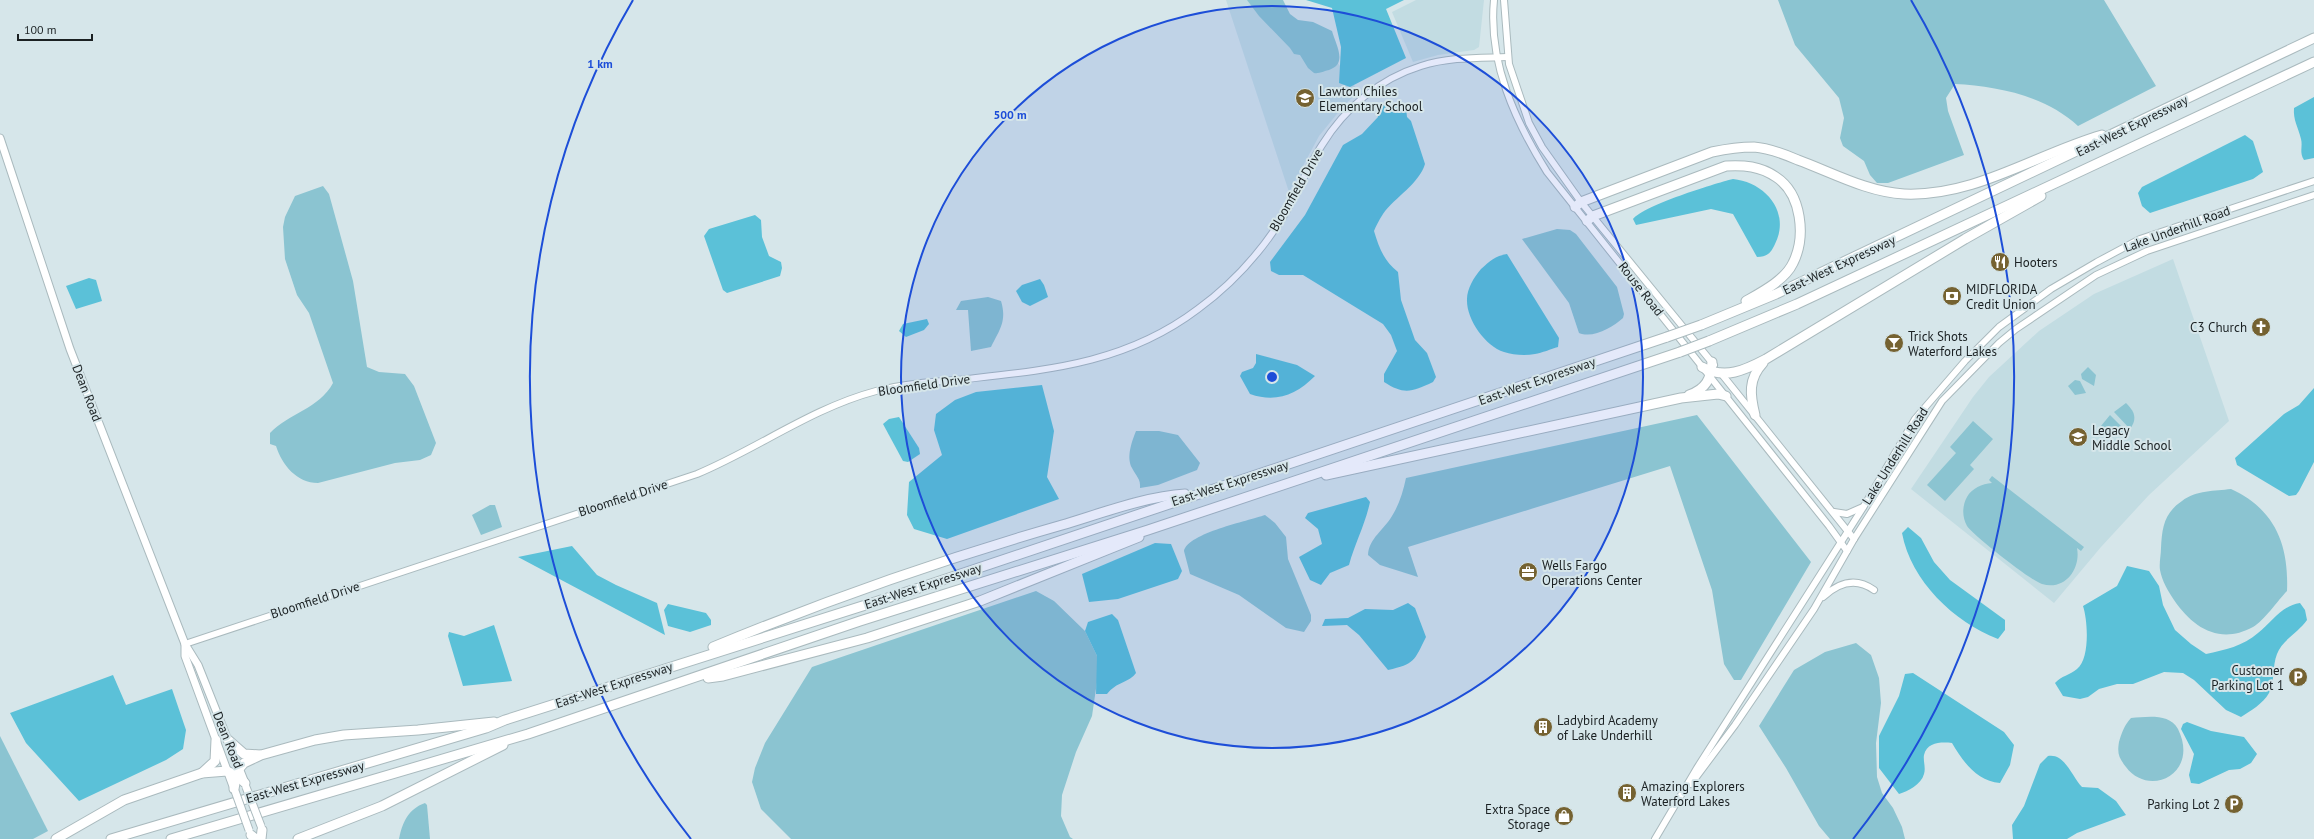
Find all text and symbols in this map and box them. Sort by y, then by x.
scale bar [18,16,92,42]
text: 100 m [24,22,57,37]
text: 1 km [587,56,613,71]
place label: Lawton Chiles Elementary School [1319,83,1423,115]
school or university icon: Lawton Chiles Elementary School [1294,87,1316,109]
street label: East-West Expressway [2073,92,2191,160]
text: 500 m [993,107,1027,122]
street label: Bloomfield Drive [1265,146,1327,234]
street label: Lake Underhill Road [2122,202,2232,256]
street label: East-West Expressway [1780,231,1898,299]
restaurant icon: Hooters [1989,251,2011,273]
place label: Hooters [2014,254,2057,271]
street label: Rouse Road [1615,258,1667,320]
place label: MIDFLORIDA Credit Union [1966,281,2038,313]
bank icon: MIDFLORIDA Credit Union [1941,285,1963,307]
church icon: C3 Church [2250,316,2272,338]
place label: C3 Church [2190,319,2247,336]
place label: Trick Shots Waterford Lakes [1908,328,1997,360]
bar icon: Trick Shots Waterford Lakes [1883,332,1905,354]
street label: East-West Expressway [1476,353,1598,409]
street label: Dean Road [68,362,106,424]
street label: Bloomfield Drive [877,370,971,400]
centre of rings [1265,370,1279,384]
street label: Lake Underhill Road [1858,404,1932,508]
place label: Legacy Middle School [2092,422,2171,454]
school or university icon: Legacy Middle School [2067,426,2089,448]
street label: East-West Expressway [1169,456,1291,510]
street label: Bloomfield Drive [576,476,670,520]
place label: Wells Fargo Operations Center [1542,557,1643,589]
street label: East-West Expressway [862,559,984,613]
office icon: Wells Fargo Operations Center [1517,561,1539,583]
street label: Bloomfield Drive [268,578,362,622]
street label: East-West Expressway [553,658,675,712]
place label: Customer Parking Lot 1 [2211,662,2285,694]
parking icon: Customer Parking Lot 1 [2287,666,2309,688]
street label: Dean Road [209,709,247,771]
place label: Ladybird Academy of Lake Underhill [1557,712,1658,744]
building icon: Ladybird Academy of Lake Underhill [1532,716,1554,738]
street label: East-West Expressway [244,757,366,807]
place label: Amazing Explorers Waterford Lakes [1641,778,1745,810]
building icon: Amazing Explorers Waterford Lakes [1616,782,1638,804]
parking icon: Parking Lot 2 [2223,793,2245,815]
place label: Parking Lot 2 [2147,796,2220,813]
place label: Extra Space Storage [1485,801,1550,833]
shop icon: Extra Space Storage [1553,805,1575,827]

